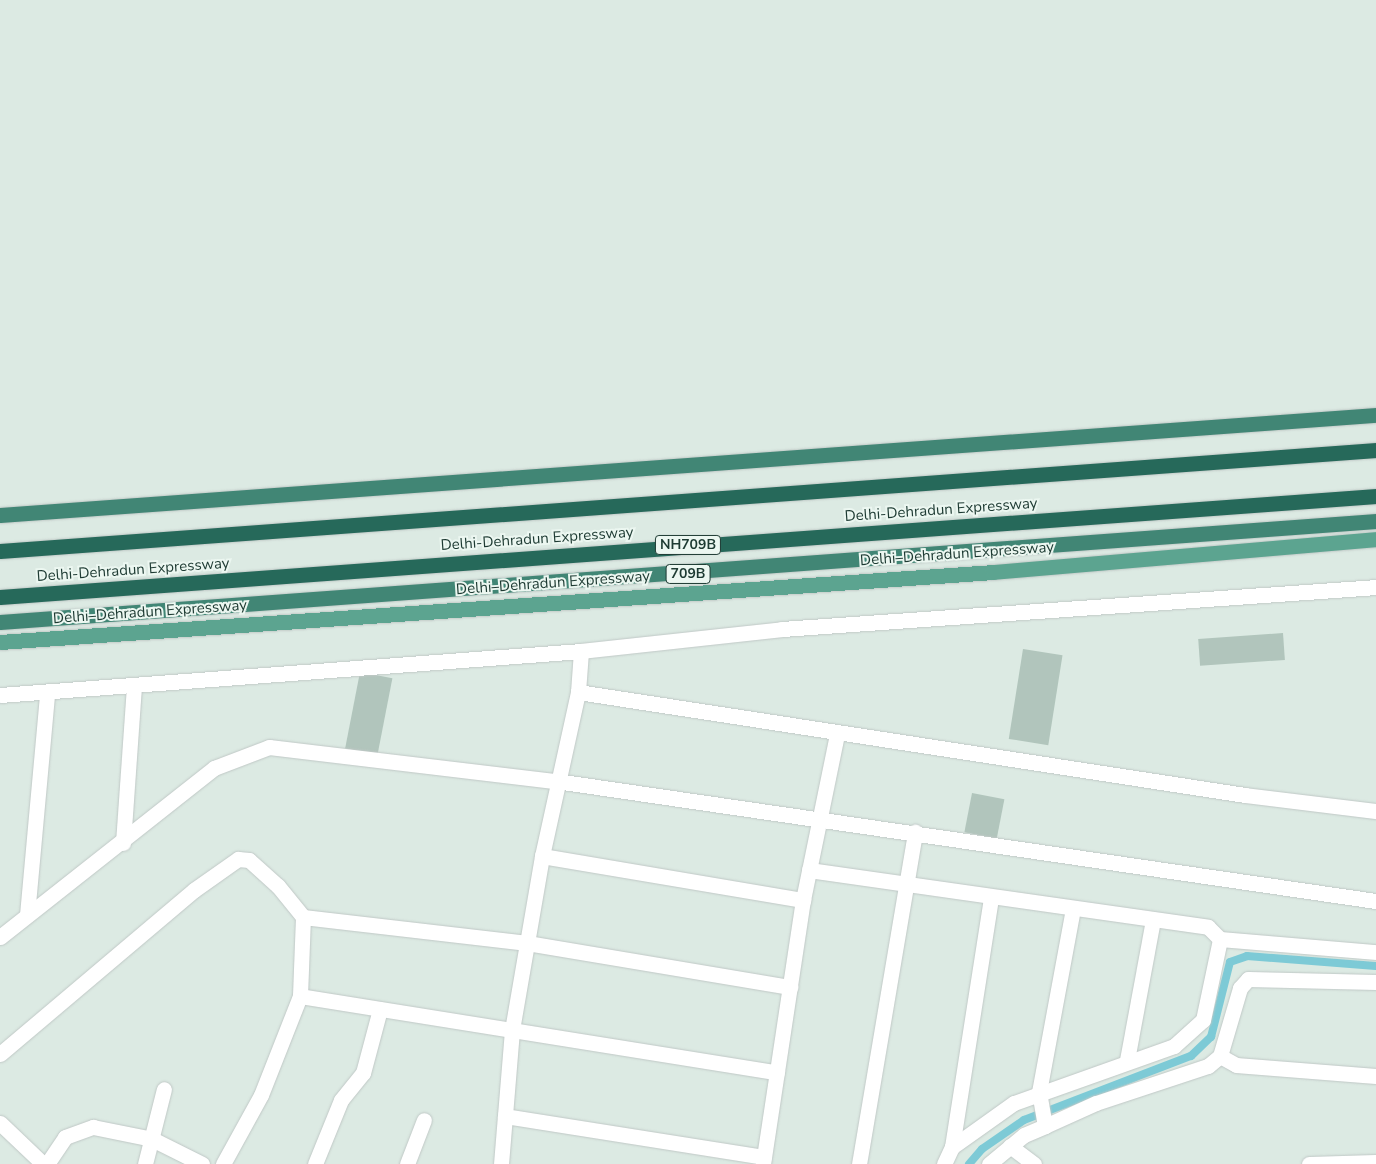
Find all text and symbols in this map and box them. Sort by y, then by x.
street label: Delhi-Dehradun Expressway [844,494,1038,526]
street label: Delhi-Dehradun Expressway [440,523,634,555]
road number: NH709B [654,534,722,556]
street label: Delhi–Dehradun Expressway [859,538,1055,570]
street label: Delhi-Dehradun Expressway [36,554,230,586]
road number: 709B [666,562,710,586]
street label: Delhi–Dehradun Expressway [455,567,651,599]
street label: Delhi–Dehradun Expressway [52,596,248,628]

